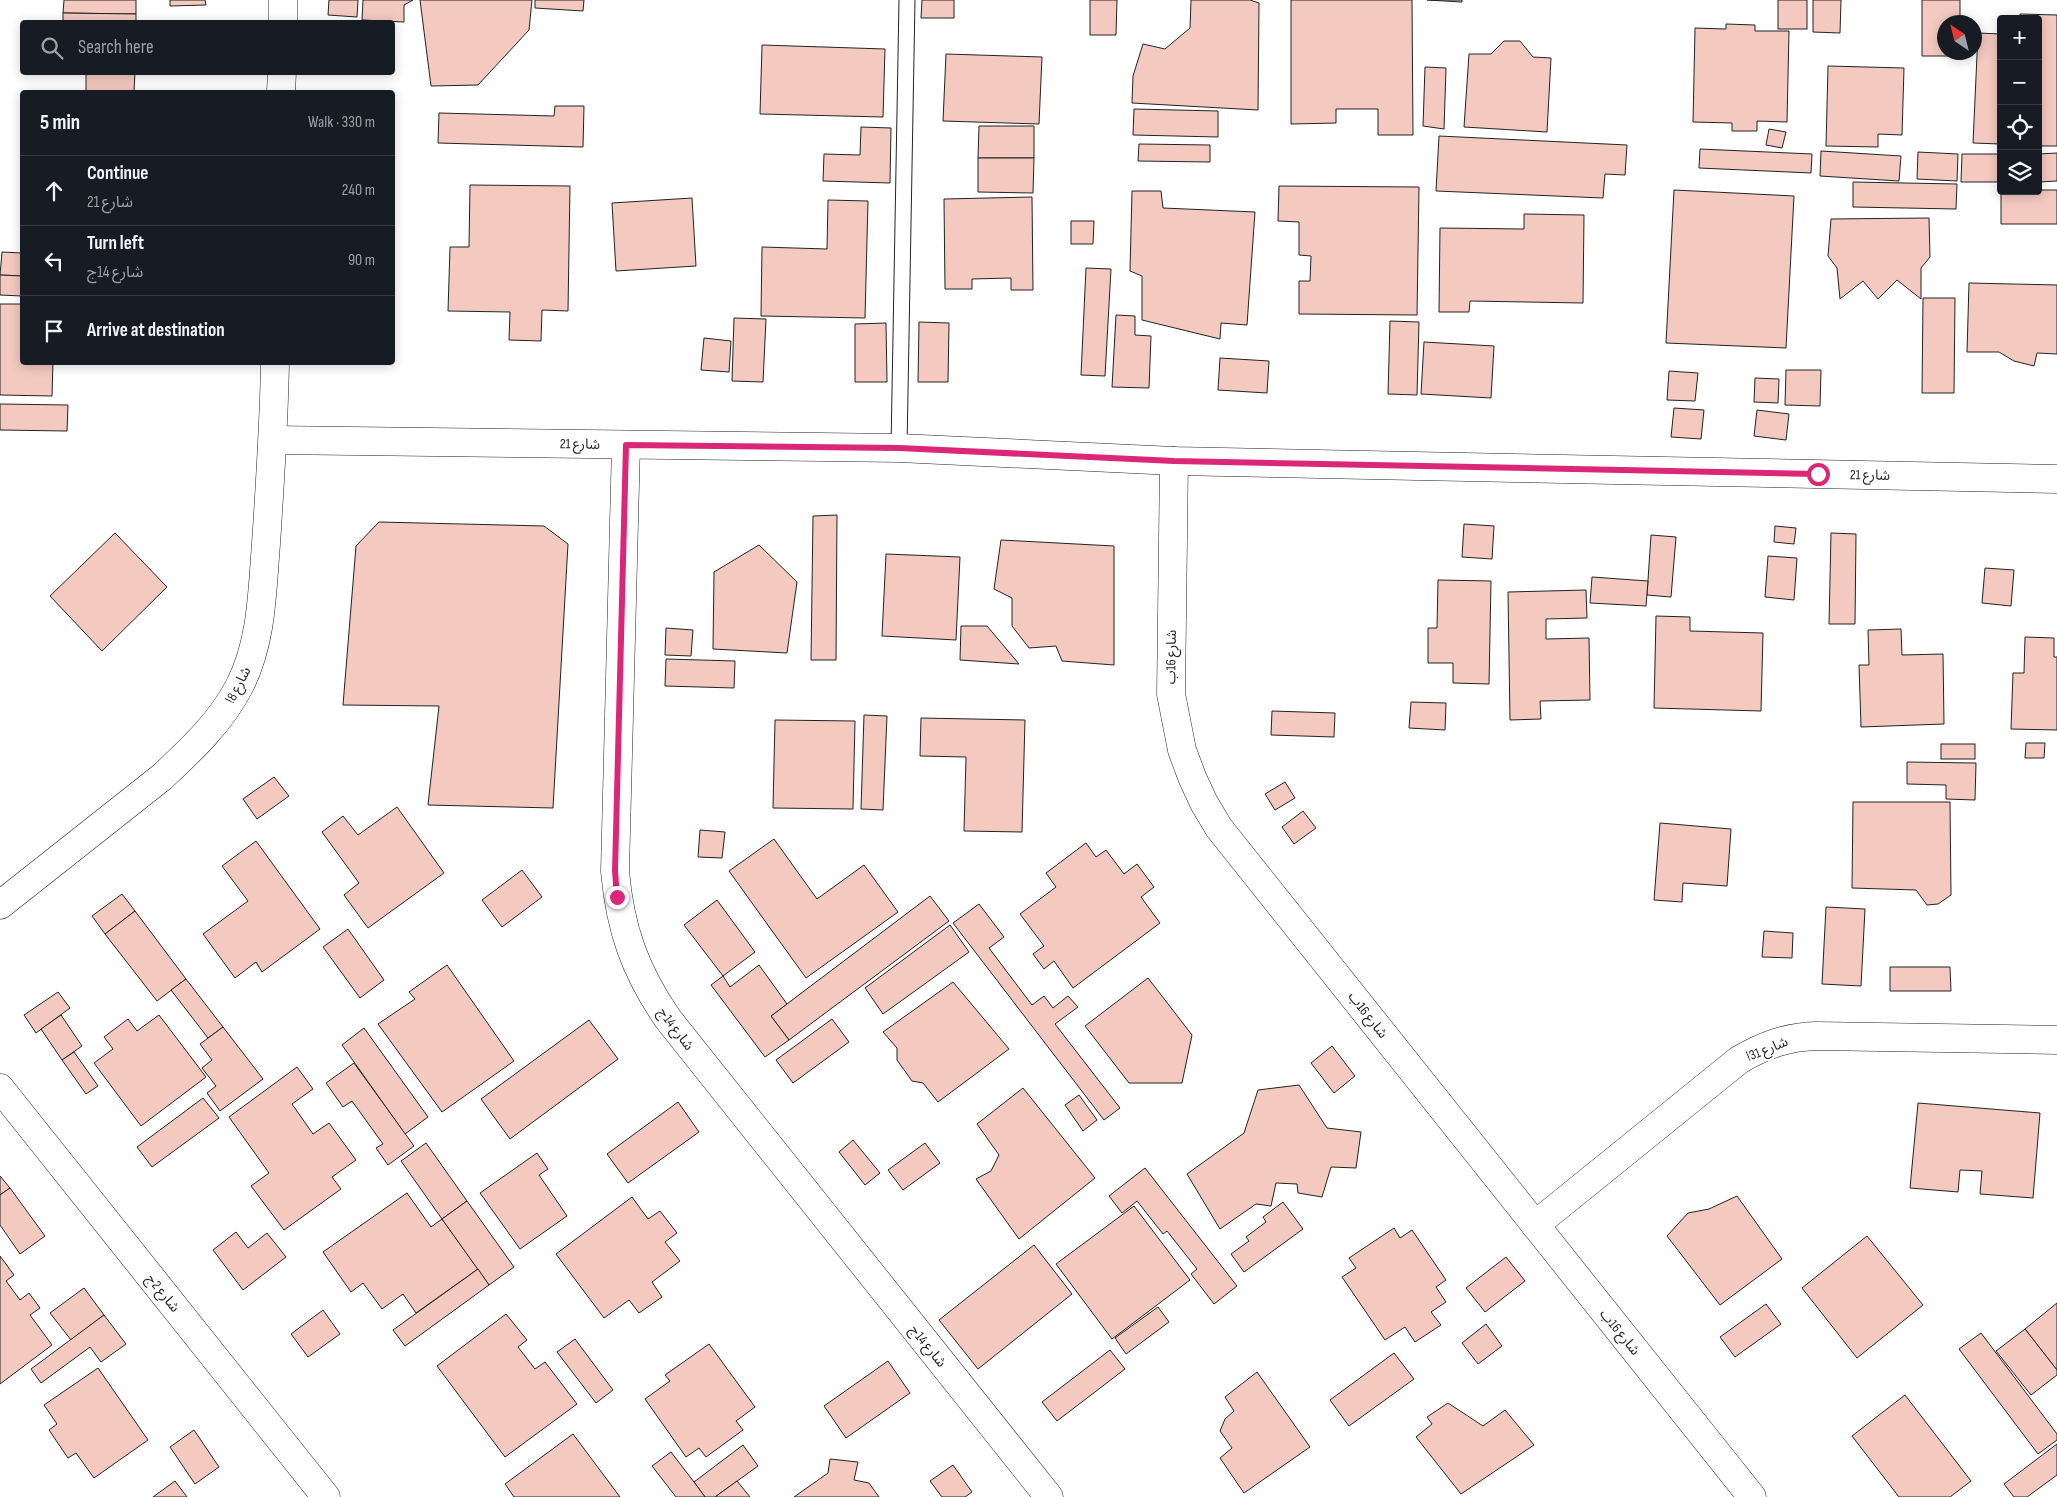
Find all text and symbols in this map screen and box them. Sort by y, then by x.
north arrow [1937,15,1982,60]
map controls [1997,15,2042,195]
button: + [1997,15,2042,60]
search box [20,20,395,75]
icon: search [38,34,66,62]
text: Search here [78,36,154,59]
button: − [1997,60,2042,105]
button: locate [1997,105,2042,150]
text: 5 min [40,110,80,135]
text: Walk · 330 m [308,113,375,132]
button: layers [1997,150,2042,195]
text: Continue [87,162,148,185]
icon: ahead [40,177,68,205]
text: 240 m [342,181,375,200]
text: شارع 21 [87,193,133,212]
text: Turn left [87,232,144,255]
icon: left [40,247,68,275]
text: 90 m [348,251,375,270]
text: شارع 14ج [87,263,143,282]
icon: arrive [40,317,68,345]
text: Arrive at destination [87,319,225,342]
street label: شارع 21 [560,435,600,455]
route start [1807,463,1830,486]
street label: شارع 21 [1850,466,1890,486]
street label: شارع 16ب [1162,630,1182,684]
street label: شارع 8ا [222,664,256,707]
route end [606,886,629,909]
street label: شارع 16ب [1343,988,1391,1043]
street label: شارع 14ج [653,1004,698,1055]
street label: شارع 31ا [1744,1033,1791,1067]
street label: شارع 2ج [141,1270,184,1317]
street label: شارع 16ب [1595,1305,1644,1360]
street label: شارع 14ج [904,1322,950,1372]

